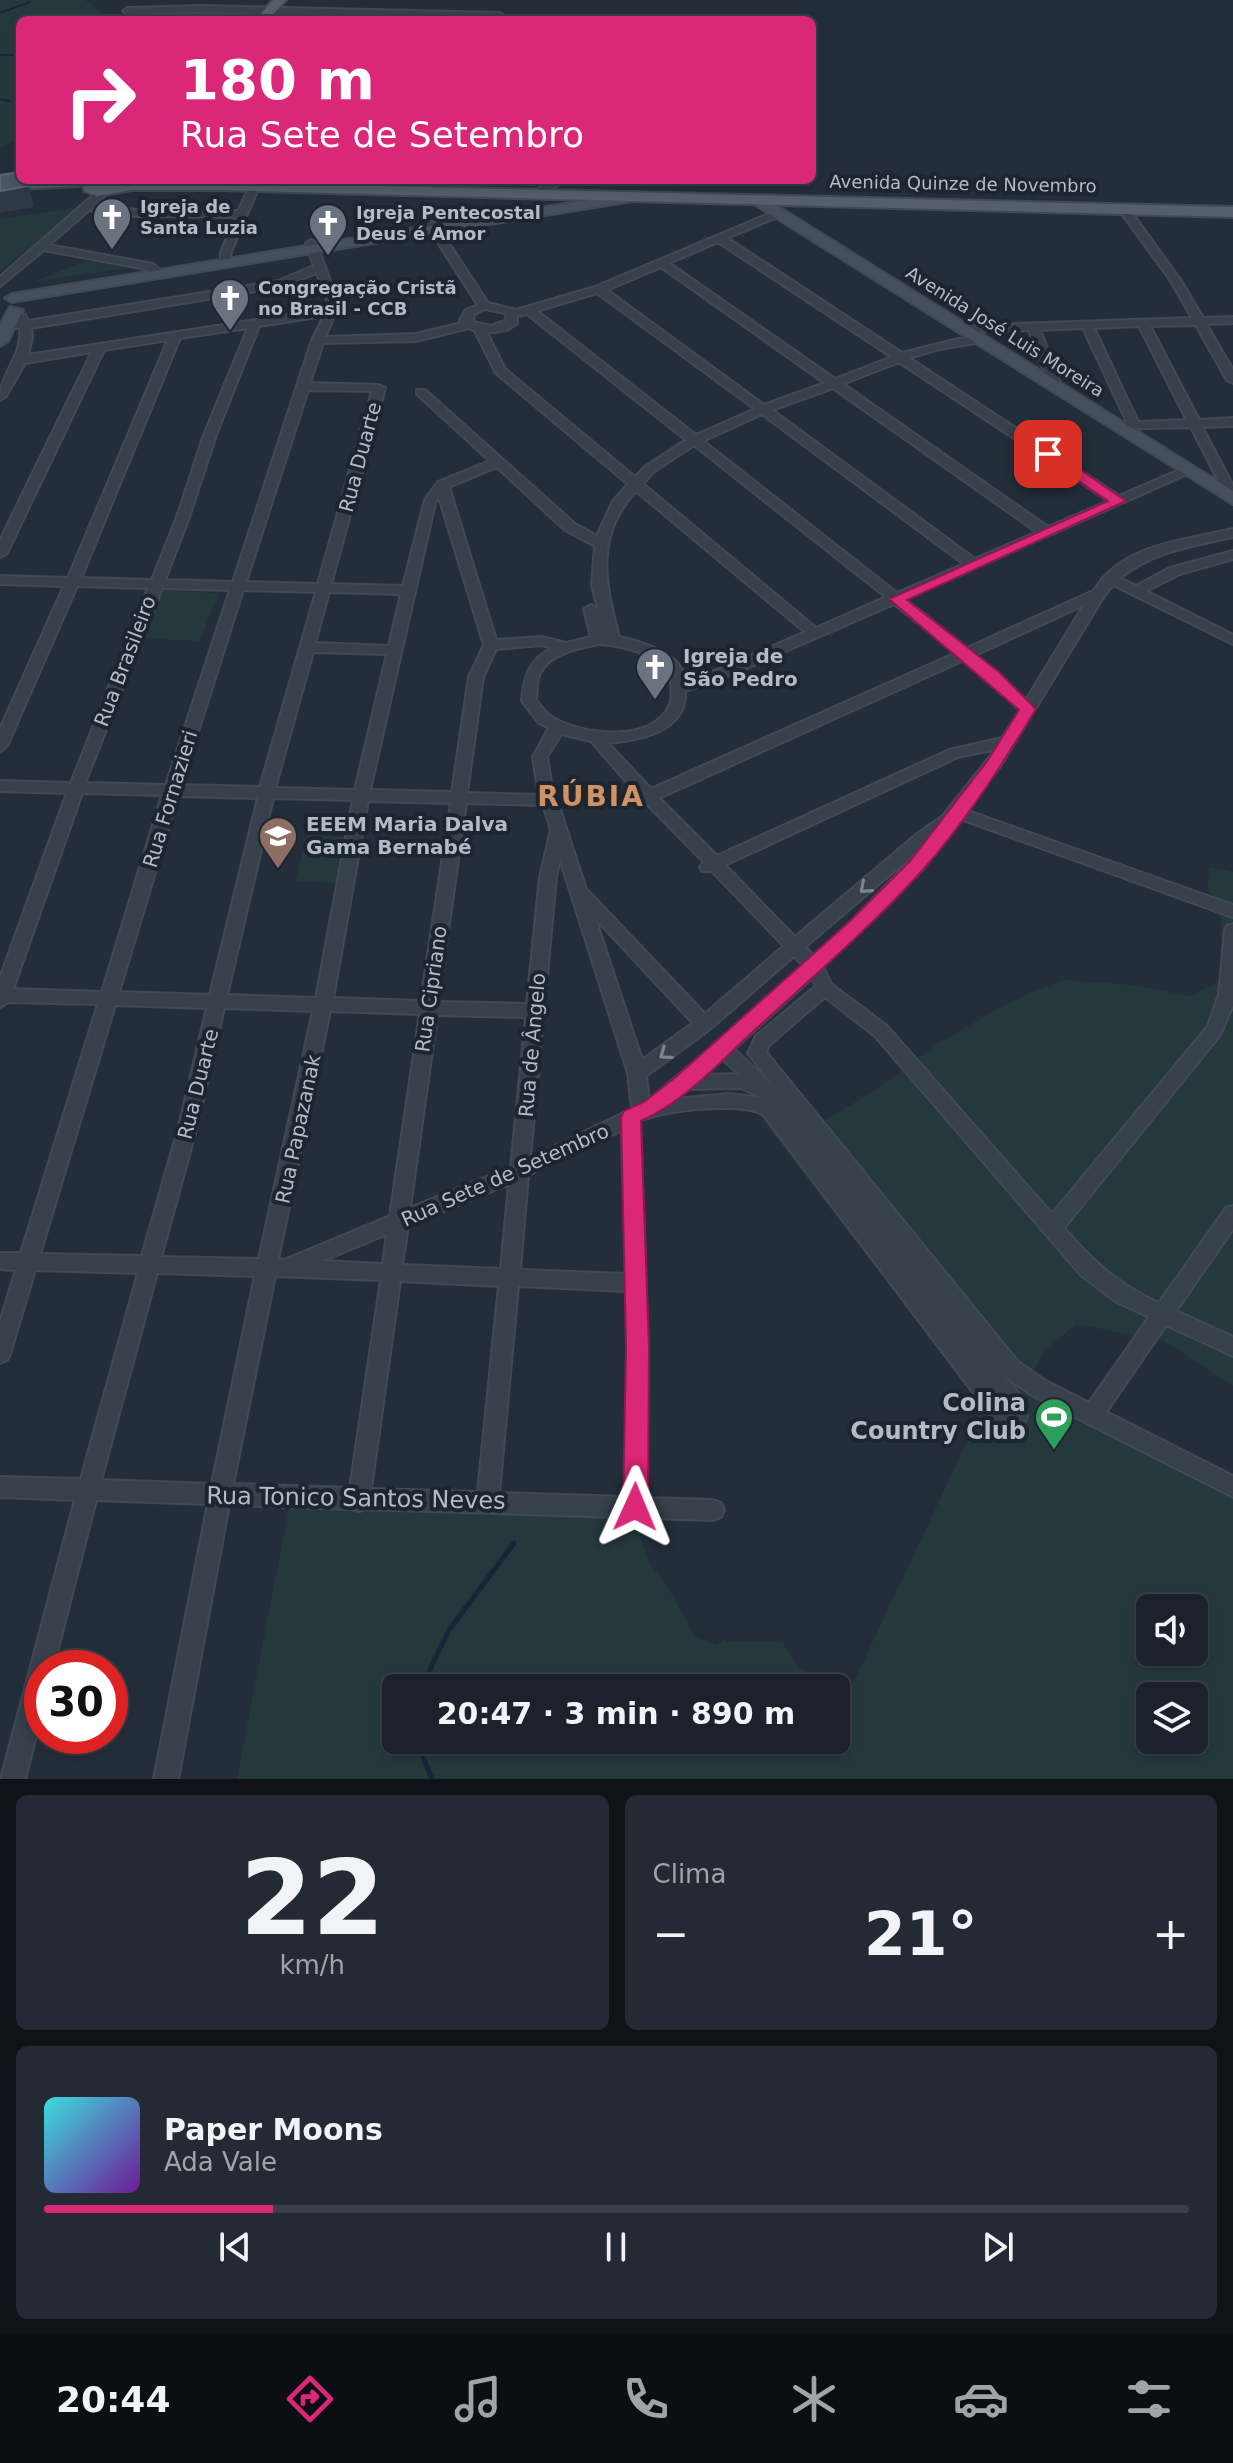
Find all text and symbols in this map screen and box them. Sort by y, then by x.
text: 180 m [180,47,375,112]
icon: right [48,48,152,152]
text: Rua Sete de Setembro [180,114,584,155]
street label: Avenida Quinze de Novembro [829,171,1097,196]
church icon: Igreja de Santa Luzia [91,196,133,251]
place label: Igreja de Santa Luzia [140,196,258,238]
church icon: Igreja Pentecostal Deus é Amor [307,202,349,257]
place label: Igreja Pentecostal Deus é Amor [356,202,541,244]
street label: Avenida José Luis Moreira [902,262,1108,401]
church icon: Congregação Cristã no Brasil - CCB [209,277,251,332]
place label: Congregação Cristã no Brasil - CCB [258,277,457,319]
street label: Rua Duarte [334,399,386,515]
pin [1014,420,1082,488]
icon: arrive [1026,432,1070,476]
street label: Rua Brasileiro [89,592,161,730]
place label: Igreja de São Pedro [683,644,798,691]
church icon: Igreja de São Pedro [634,646,676,701]
street label: Rua Fornazieri [138,727,202,871]
district label: RÚBIA [537,779,645,813]
place label: EEEM Maria Dalva Gama Bernabé [306,812,508,859]
school or university icon: EEEM Maria Dalva Gama Bernabé [257,815,299,870]
one-way arrow [860,878,875,893]
street label: Rua Cipriano [410,924,452,1054]
street label: Rua de Ângelo [514,972,550,1118]
street label: Rua Duarte [173,1026,223,1142]
one-way arrow [659,1044,674,1059]
street label: Rua Papazanak [270,1052,326,1206]
street label: Rua Sete de Setembro [398,1118,612,1232]
place label: Colina Country Club [850,1389,1026,1445]
sports icon: Colina Country Club [1033,1396,1075,1451]
position arrow [593,1465,677,1549]
street label: Rua Tonico Santos Neves [206,1481,506,1515]
map controls [1136,1594,1208,1754]
button: sound [1136,1594,1208,1666]
speed limit sign: 30 [24,1650,128,1754]
button: layers [1136,1682,1208,1754]
text: 20:47 · 3 min · 890 m [437,1696,795,1731]
text: 22 [240,1837,385,1959]
text: Clima [653,1859,726,1889]
text: 21° [864,1899,978,1969]
text: − [653,1908,689,1959]
text: + [1152,1908,1189,1959]
text: km/h [279,1950,345,1980]
text: Paper Moons [164,2112,383,2147]
text: Ada Vale [164,2147,277,2177]
icon: previous [213,2225,257,2269]
icon: pause [594,2225,638,2269]
icon: next [976,2225,1020,2269]
icon: directions [282,2371,338,2427]
icon: music [450,2371,506,2427]
icon: phone [618,2371,674,2427]
icon: climate [786,2371,842,2427]
icon: car [953,2371,1009,2427]
icon: filters [1121,2371,1177,2427]
text: 20:44 [56,2379,170,2420]

